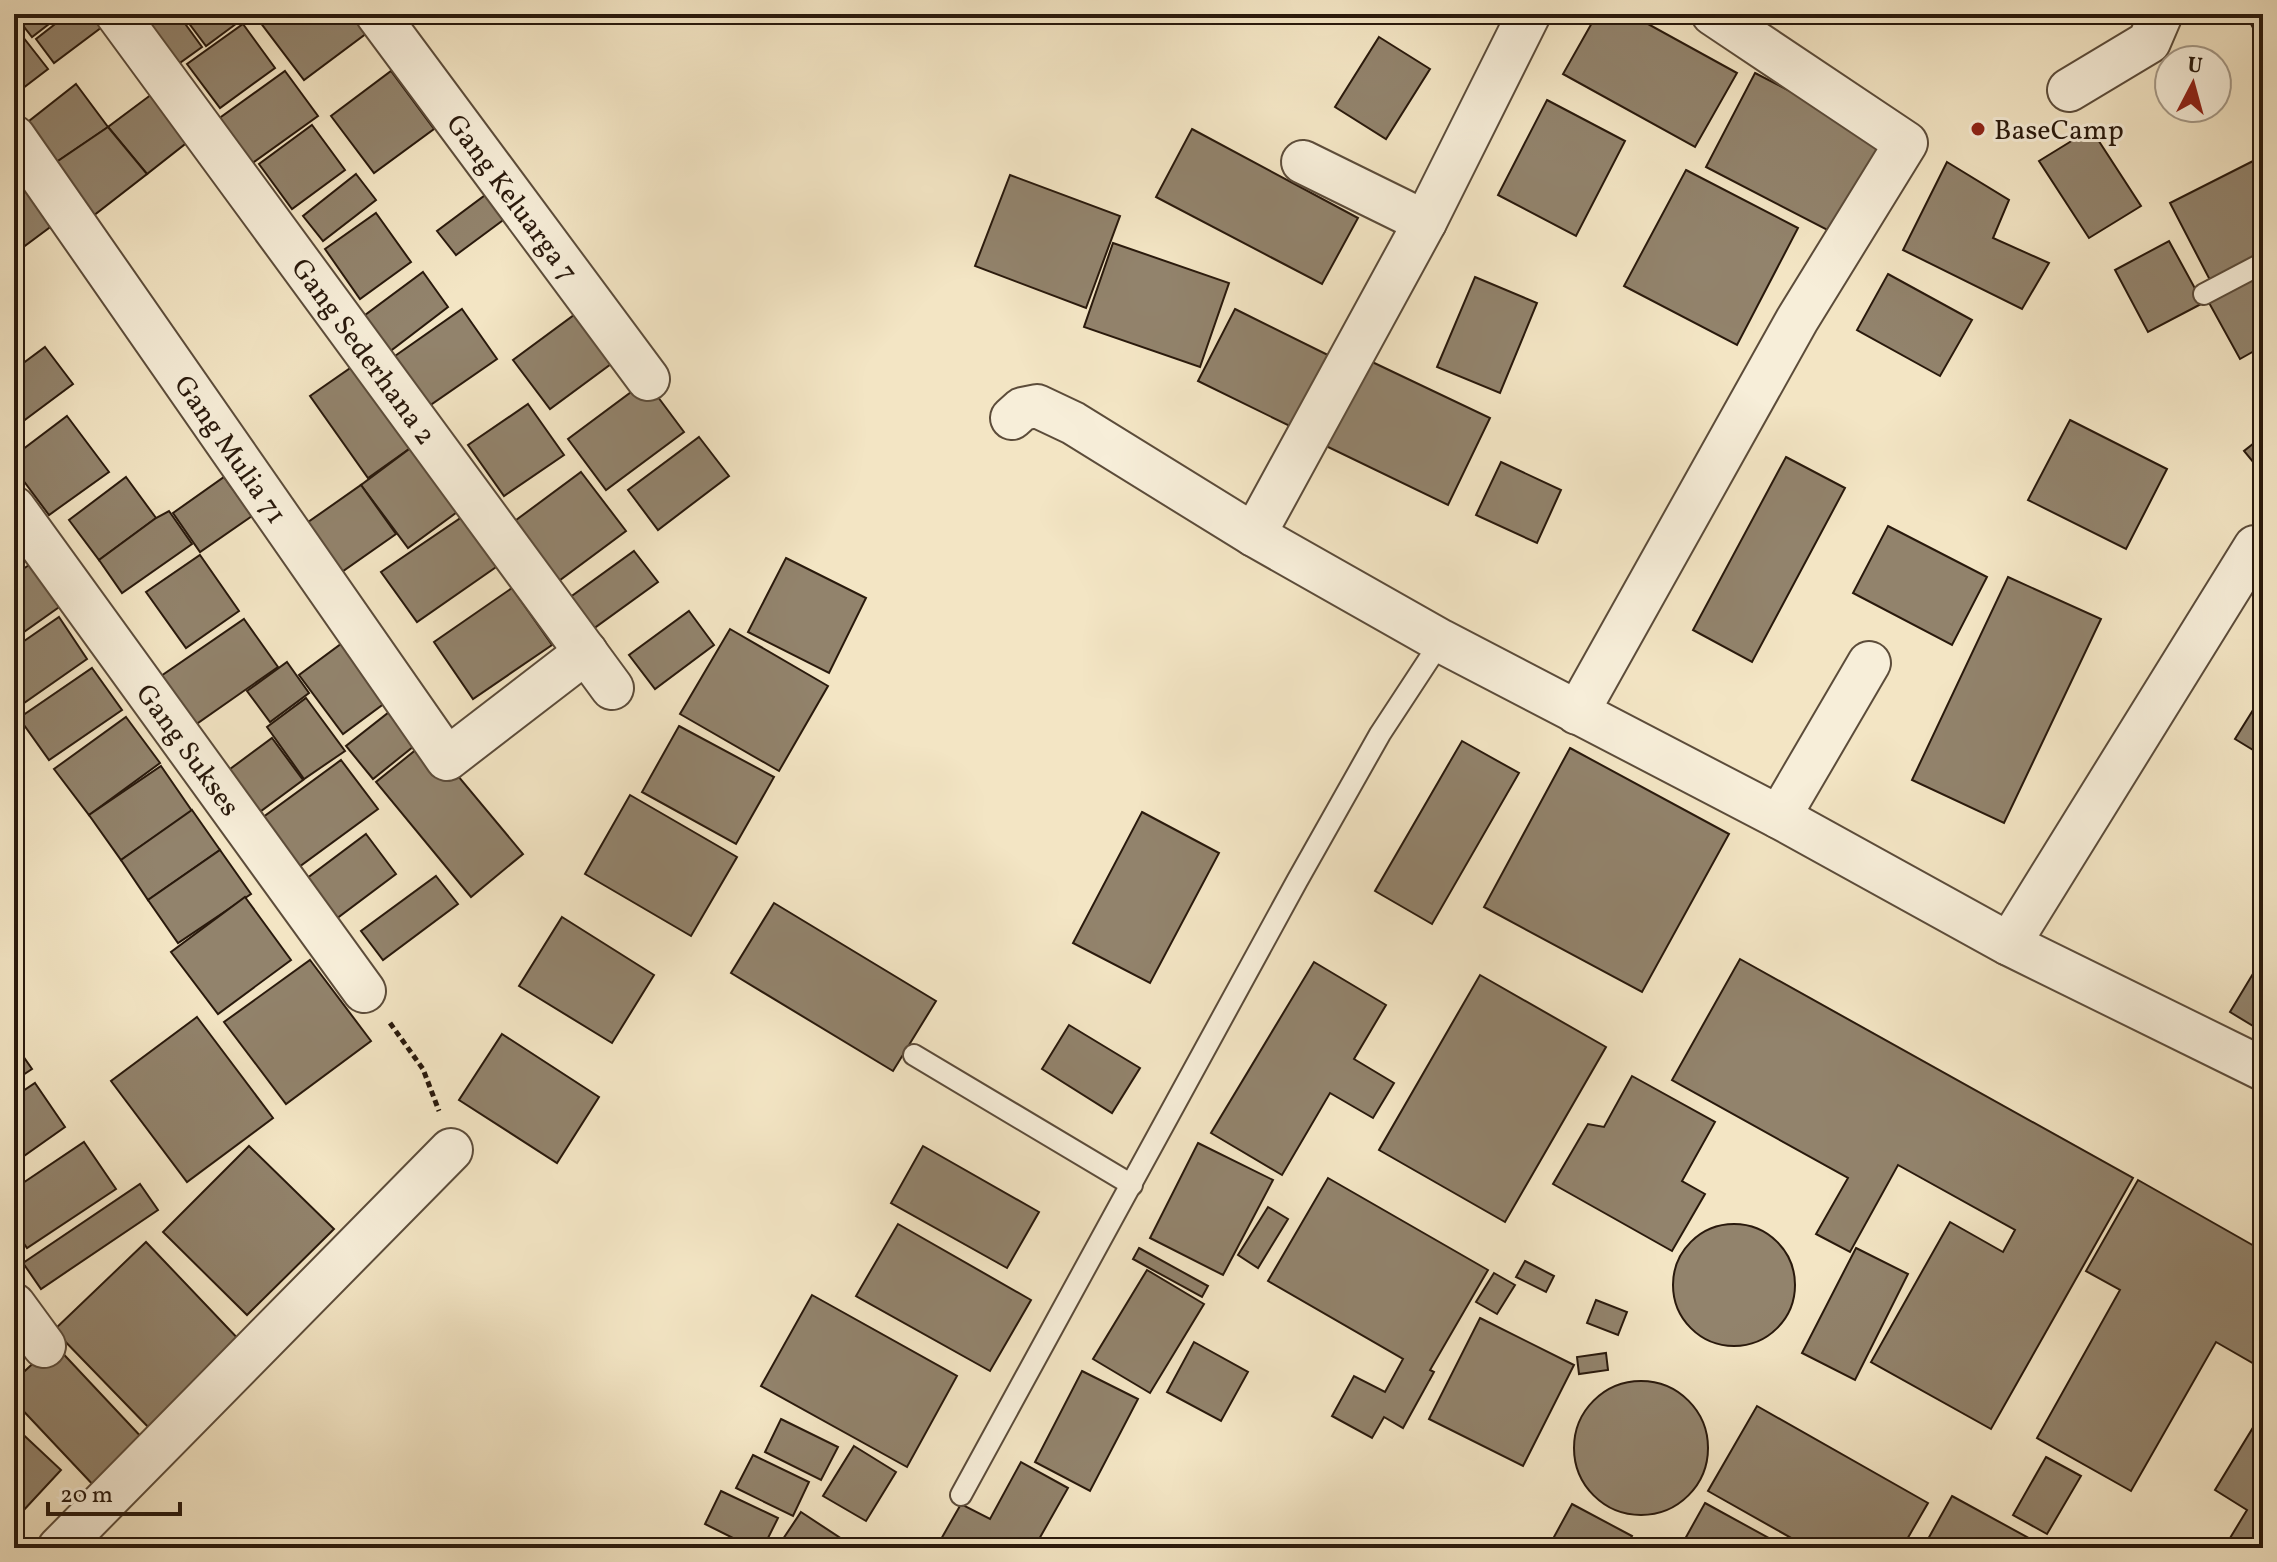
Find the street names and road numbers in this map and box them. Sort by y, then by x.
street label: Gang Keluarga 7 [436,107,586,290]
street label: Gang Sederhana 2 [281,251,444,454]
street label: Gang Mulia 71 [164,368,295,533]
street label: Gang Sukses [126,677,248,825]

